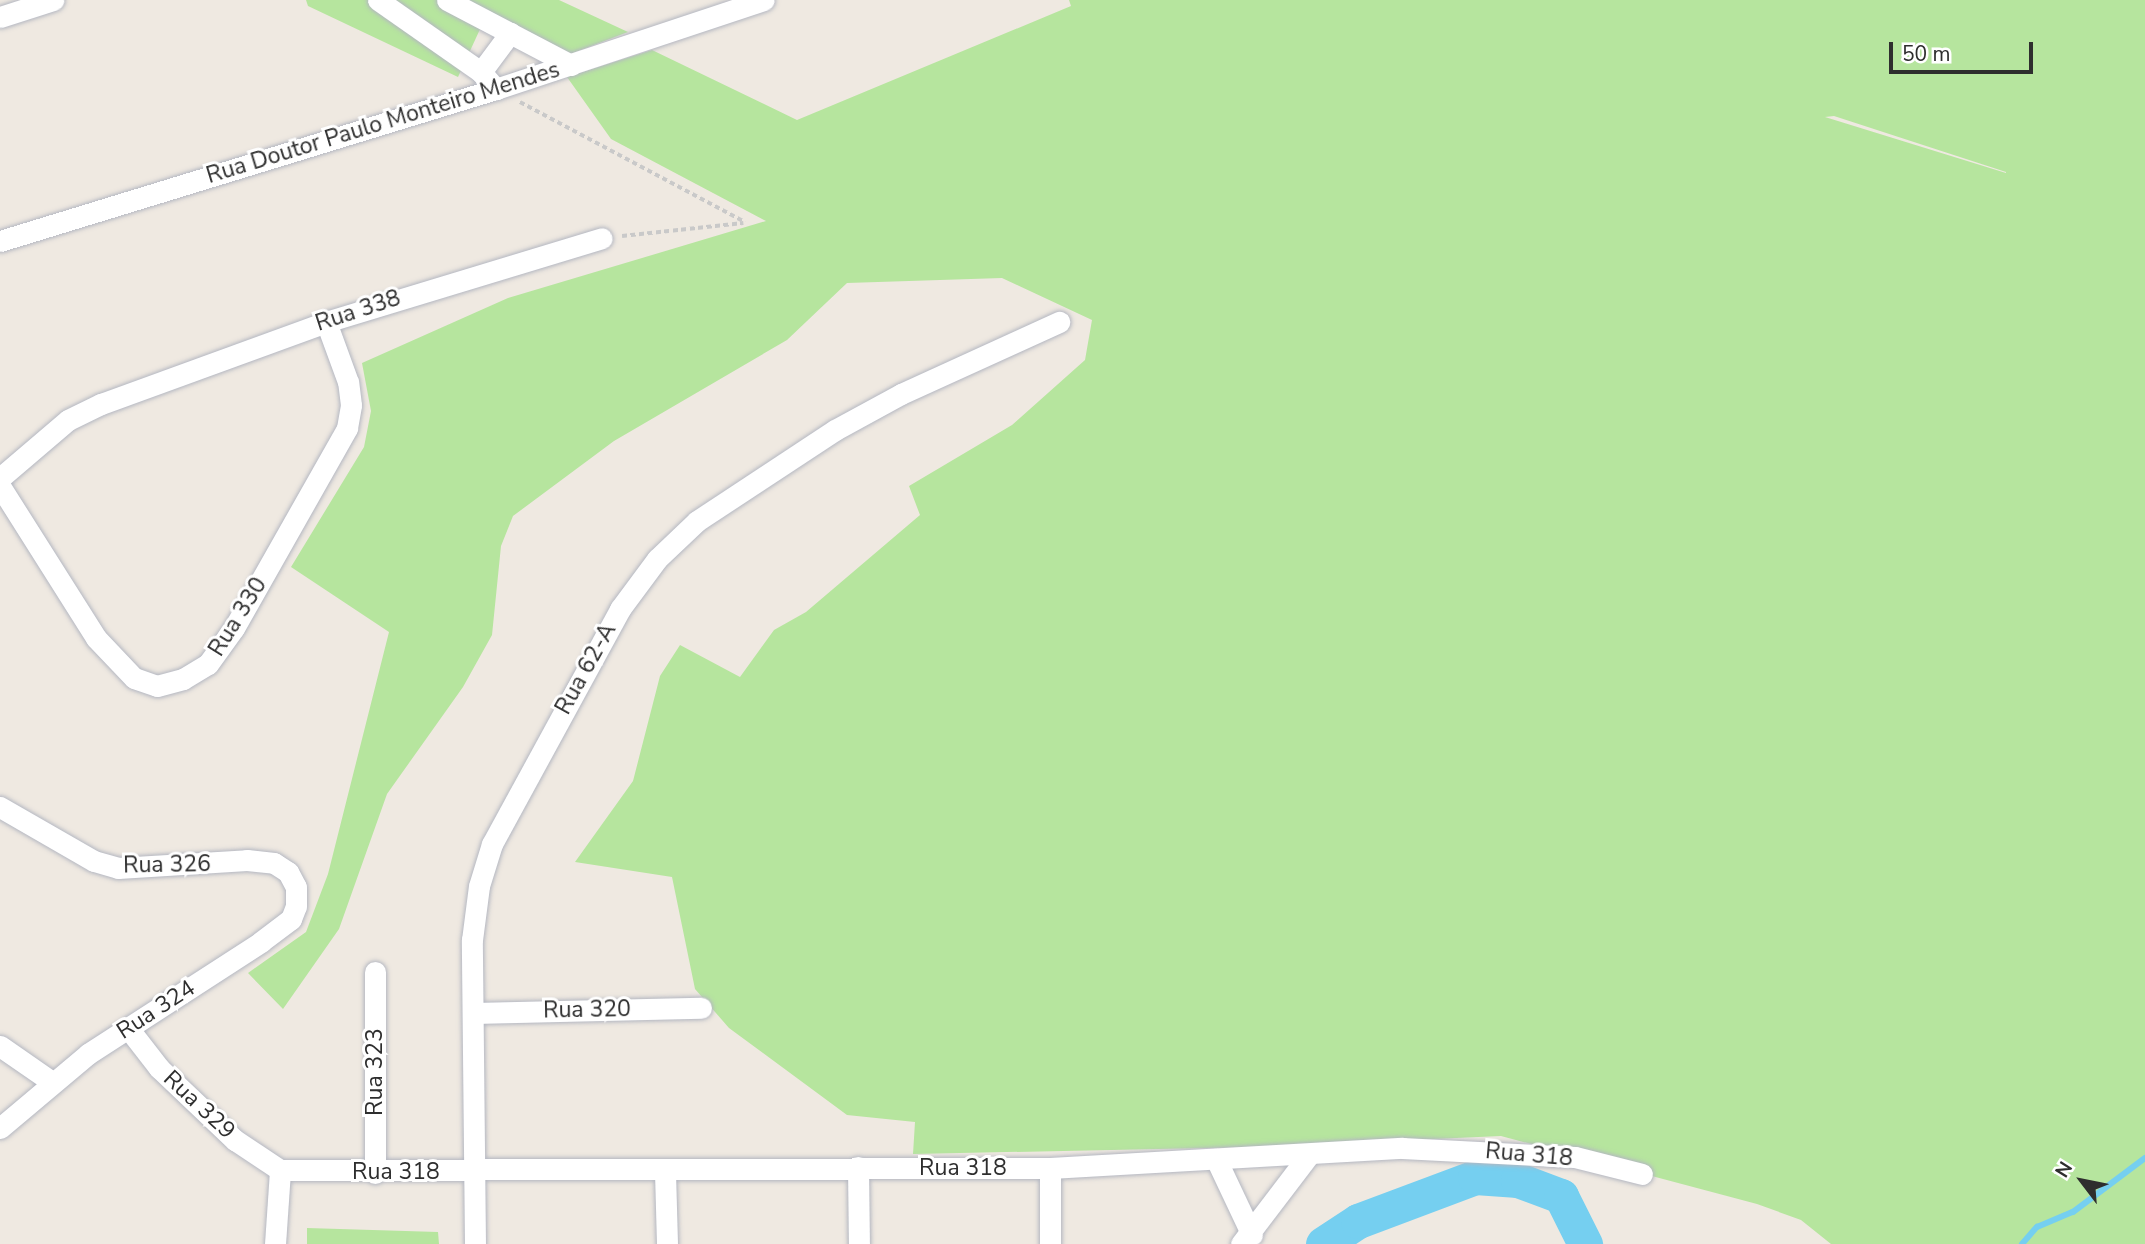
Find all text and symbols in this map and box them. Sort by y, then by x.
scale bar [1893,28,2036,72]
text: 50 m [1902,40,1951,68]
street label: Rua Doutor Paulo Monteiro Mendes [203,56,563,190]
street label: Rua 338 [312,284,404,338]
street label: Rua 330 [203,572,273,662]
street label: Rua 62-A [550,619,622,719]
street label: Rua 326 [123,850,211,880]
street label: Rua 324 [112,975,200,1045]
street label: Rua 320 [543,995,631,1025]
street label: Rua 323 [361,1028,389,1116]
street label: Rua 329 [157,1065,241,1145]
street label: Rua 318 [1484,1137,1574,1173]
north arrow [2047,1146,2117,1216]
street label: Rua 318 [919,1154,1007,1182]
text: N [2049,1157,2079,1183]
street label: Rua 318 [352,1158,440,1186]

